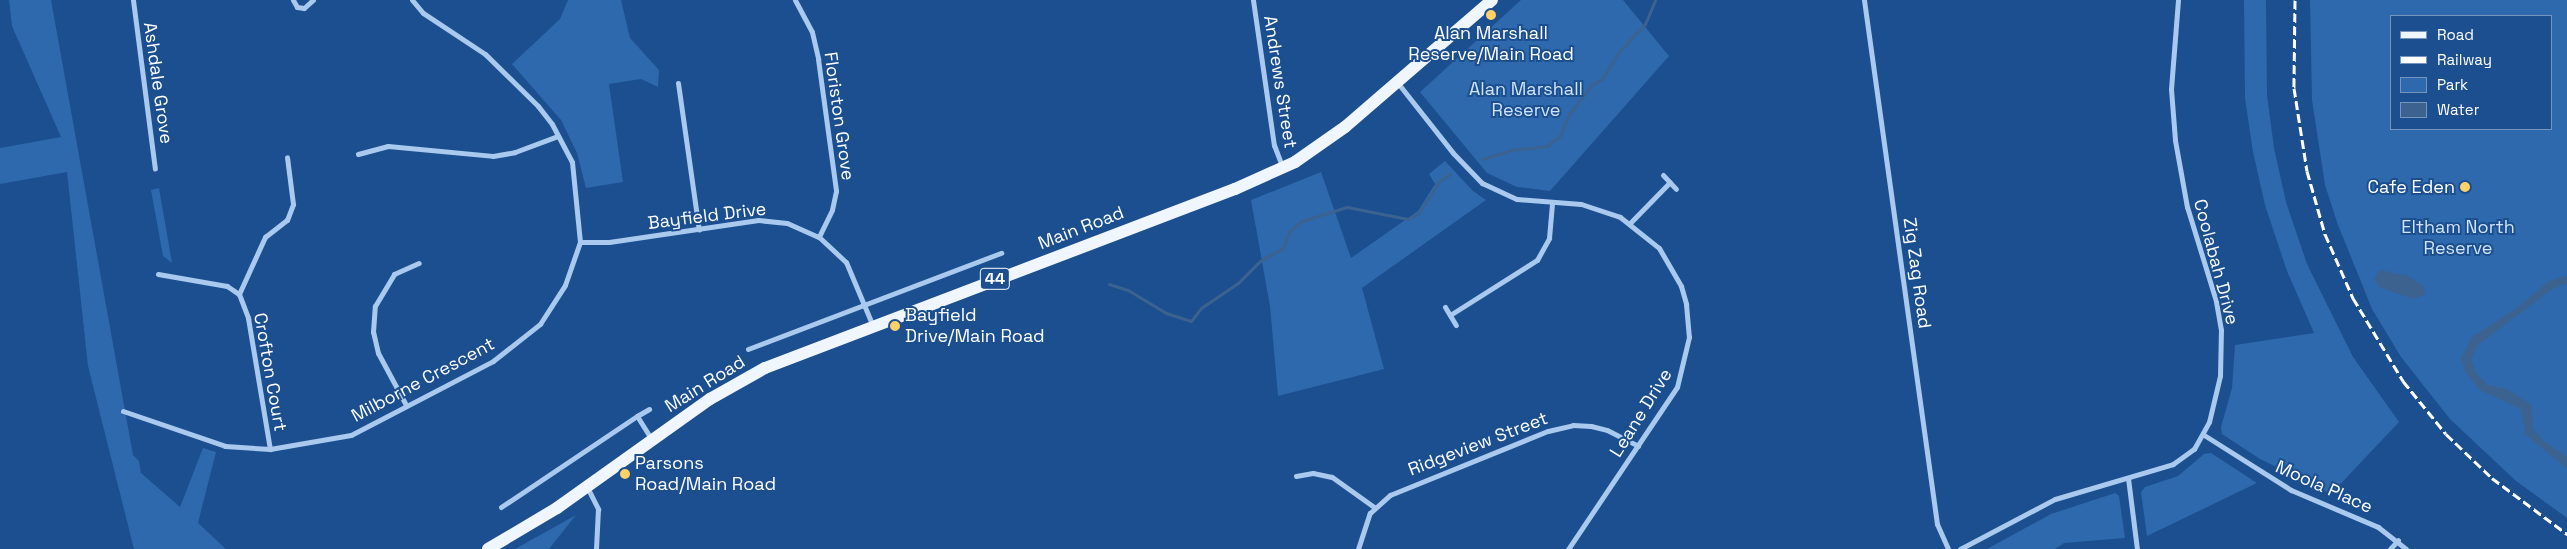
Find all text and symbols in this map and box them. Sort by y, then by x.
marker: Alan Marshall Reserve/Main Road [1485,9,1497,21]
street label: Andrews Street [1259,14,1301,150]
legend [2390,15,2552,130]
street label: Ashdale Grove [139,21,177,145]
place label: Alan Marshall Reserve/Main Road [1408,23,1574,66]
text: Road [2437,25,2474,44]
street label: Floriston Grove [819,50,859,182]
text: Railway [2437,50,2492,69]
text: Park [2437,75,2468,94]
park label: Alan Marshall Reserve [1469,79,1583,122]
text: Water [2437,100,2479,119]
place label: Cafe Eden [2367,176,2455,198]
marker: Cafe Eden [2459,181,2471,193]
street label: Coolabah Drive [2189,197,2243,327]
street label: Bayfield Drive [646,198,768,234]
street label: Main Road [1035,202,1127,254]
street label: Zig Zag Road [1899,216,1935,330]
park label: Eltham North Reserve [2401,217,2515,260]
road number: 44 [979,266,1011,292]
place label: Bayfield Drive/Main Road [905,305,1045,348]
street label: Crofton Court [249,311,291,433]
marker: Bayfield Drive/Main Road [889,320,901,332]
street label: Milborne Crescent [348,333,498,427]
street label: Main Road [661,351,749,417]
street label: Leane Drive [1605,365,1677,461]
street label: Ridgeview Street [1405,407,1551,481]
place label: Parsons Road/Main Road [635,453,776,496]
street label: Moola Place [2272,456,2376,518]
marker: Parsons Road/Main Road [619,468,631,480]

